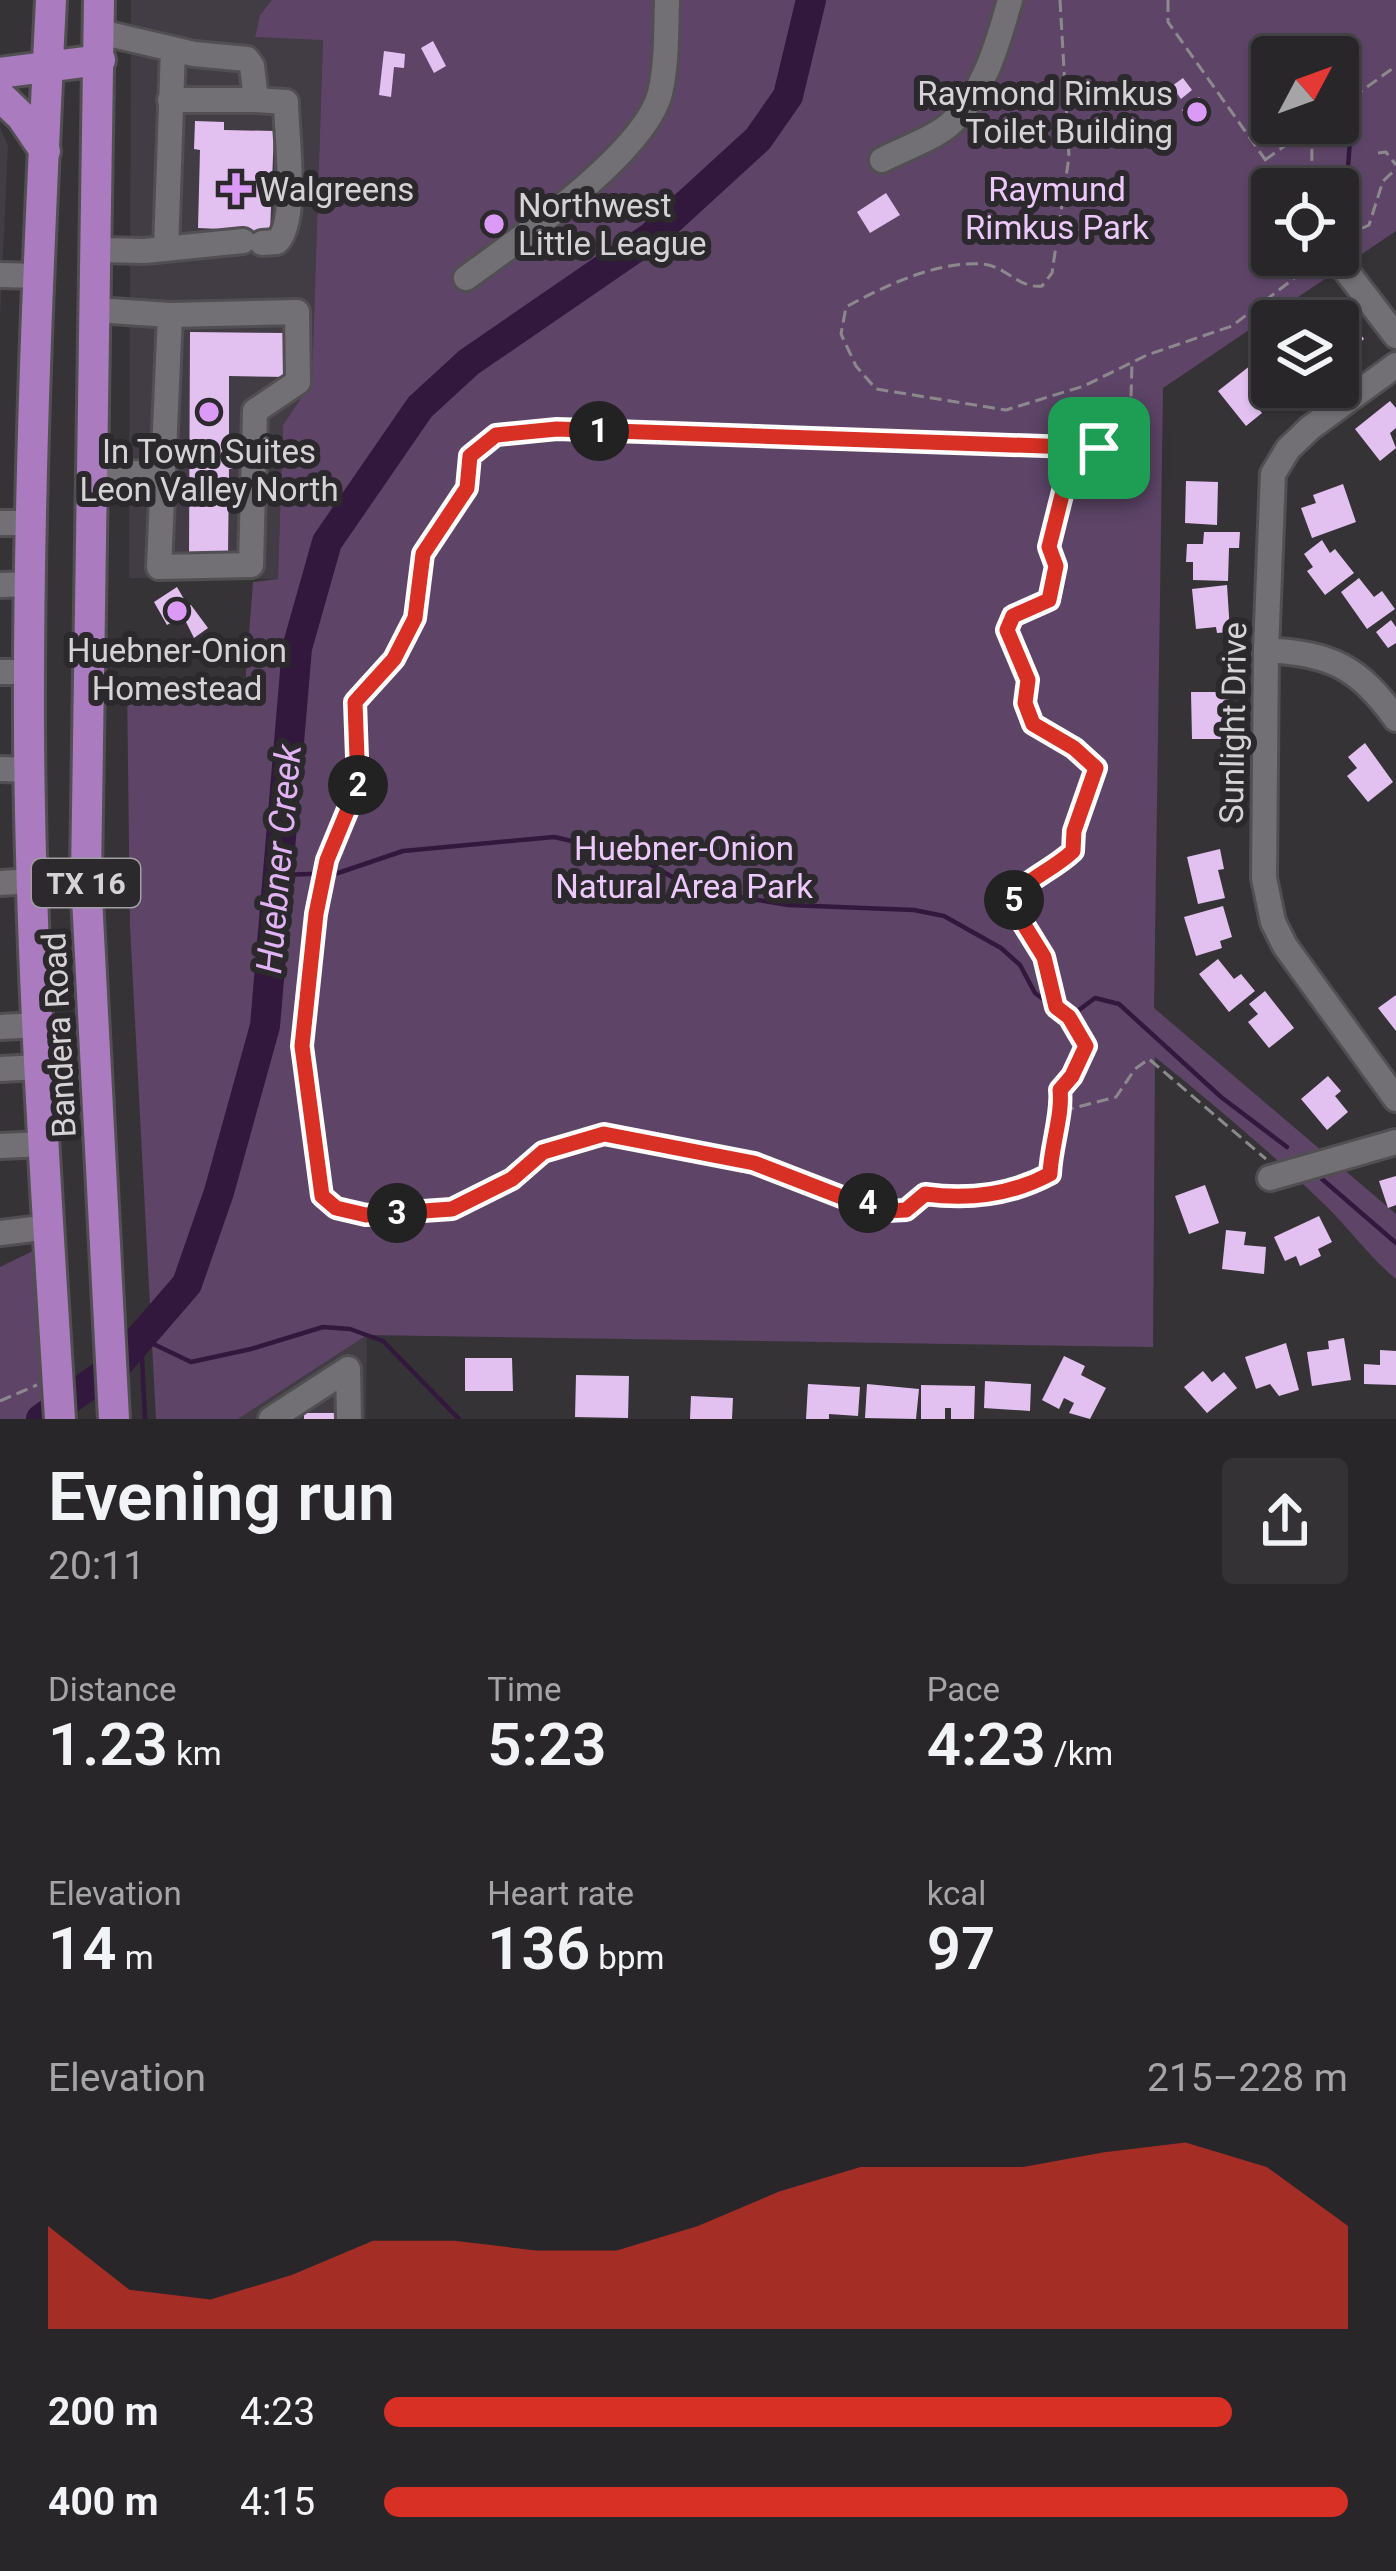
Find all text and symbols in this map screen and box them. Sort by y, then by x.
north arrow [1251,36,1359,144]
map controls [1251,36,1359,408]
place label: Raymond Rimkus Toilet Building [917,74,1173,151]
marker: Raymond Rimkus Toilet Building [1184,99,1210,125]
button: locate [1251,168,1359,276]
place label: Walgreens [260,170,414,209]
park label: Raymund Rimkus Park [965,170,1149,247]
marker: Walgreens [223,176,249,202]
place label: Northwest Little League [518,186,707,263]
marker: Northwest Little League [481,211,507,237]
button: layers [1251,300,1359,408]
pin [1048,397,1150,499]
marker: In Town Suites Leon Valley North [196,399,222,425]
pin: 1 [569,401,629,461]
text: 1 [590,411,608,450]
icon: arrive [1066,415,1132,481]
place label: In Town Suites Leon Valley North [79,432,339,509]
marker: Huebner-Onion Homestead [164,598,190,624]
street label: Sunlight Drive [1212,622,1254,824]
place label: Huebner-Onion Homestead [67,631,287,708]
water label: Huebner Creek [248,741,310,975]
pin: 2 [328,755,388,815]
text: 2 [349,765,367,804]
park label: Huebner-Onion Natural Area Park [555,829,813,906]
road number: TX 16 [32,859,140,907]
pin: 5 [984,870,1044,930]
text: 5 [1005,880,1023,919]
street label: Bandera Road [34,931,84,1139]
pin: 4 [838,1173,898,1233]
pin: 3 [367,1183,427,1243]
text: 4 [859,1183,877,1222]
text: 3 [388,1193,406,1232]
button: share [1222,1458,1348,1584]
text: Evening run [48,1459,395,1536]
text: 20:11 [48,1543,145,1589]
text: Distance [48,1670,176,1709]
text: Time [487,1670,561,1709]
text: Pace [927,1670,1000,1709]
text: 1.23 [48,1709,168,1780]
text: 5:23 [487,1709,607,1780]
text: 4:23 [927,1709,1046,1780]
text: km [168,1734,222,1773]
text: /km [1046,1734,1113,1773]
text: Elevation [48,1874,182,1913]
text: Heart rate [487,1874,634,1913]
text: kcal [927,1874,986,1913]
text: 14 [48,1913,117,1984]
text: 136 [487,1913,590,1984]
text: 97 [927,1913,995,1984]
text: m [117,1938,154,1977]
text: bpm [590,1938,664,1977]
text: Elevation [48,2055,206,2101]
text: 215–228 m [1147,2055,1348,2101]
text: 200 m [48,2389,159,2435]
text: 4:23 [240,2389,315,2435]
text: 400 m [48,2479,159,2525]
text: 4:15 [240,2479,315,2525]

